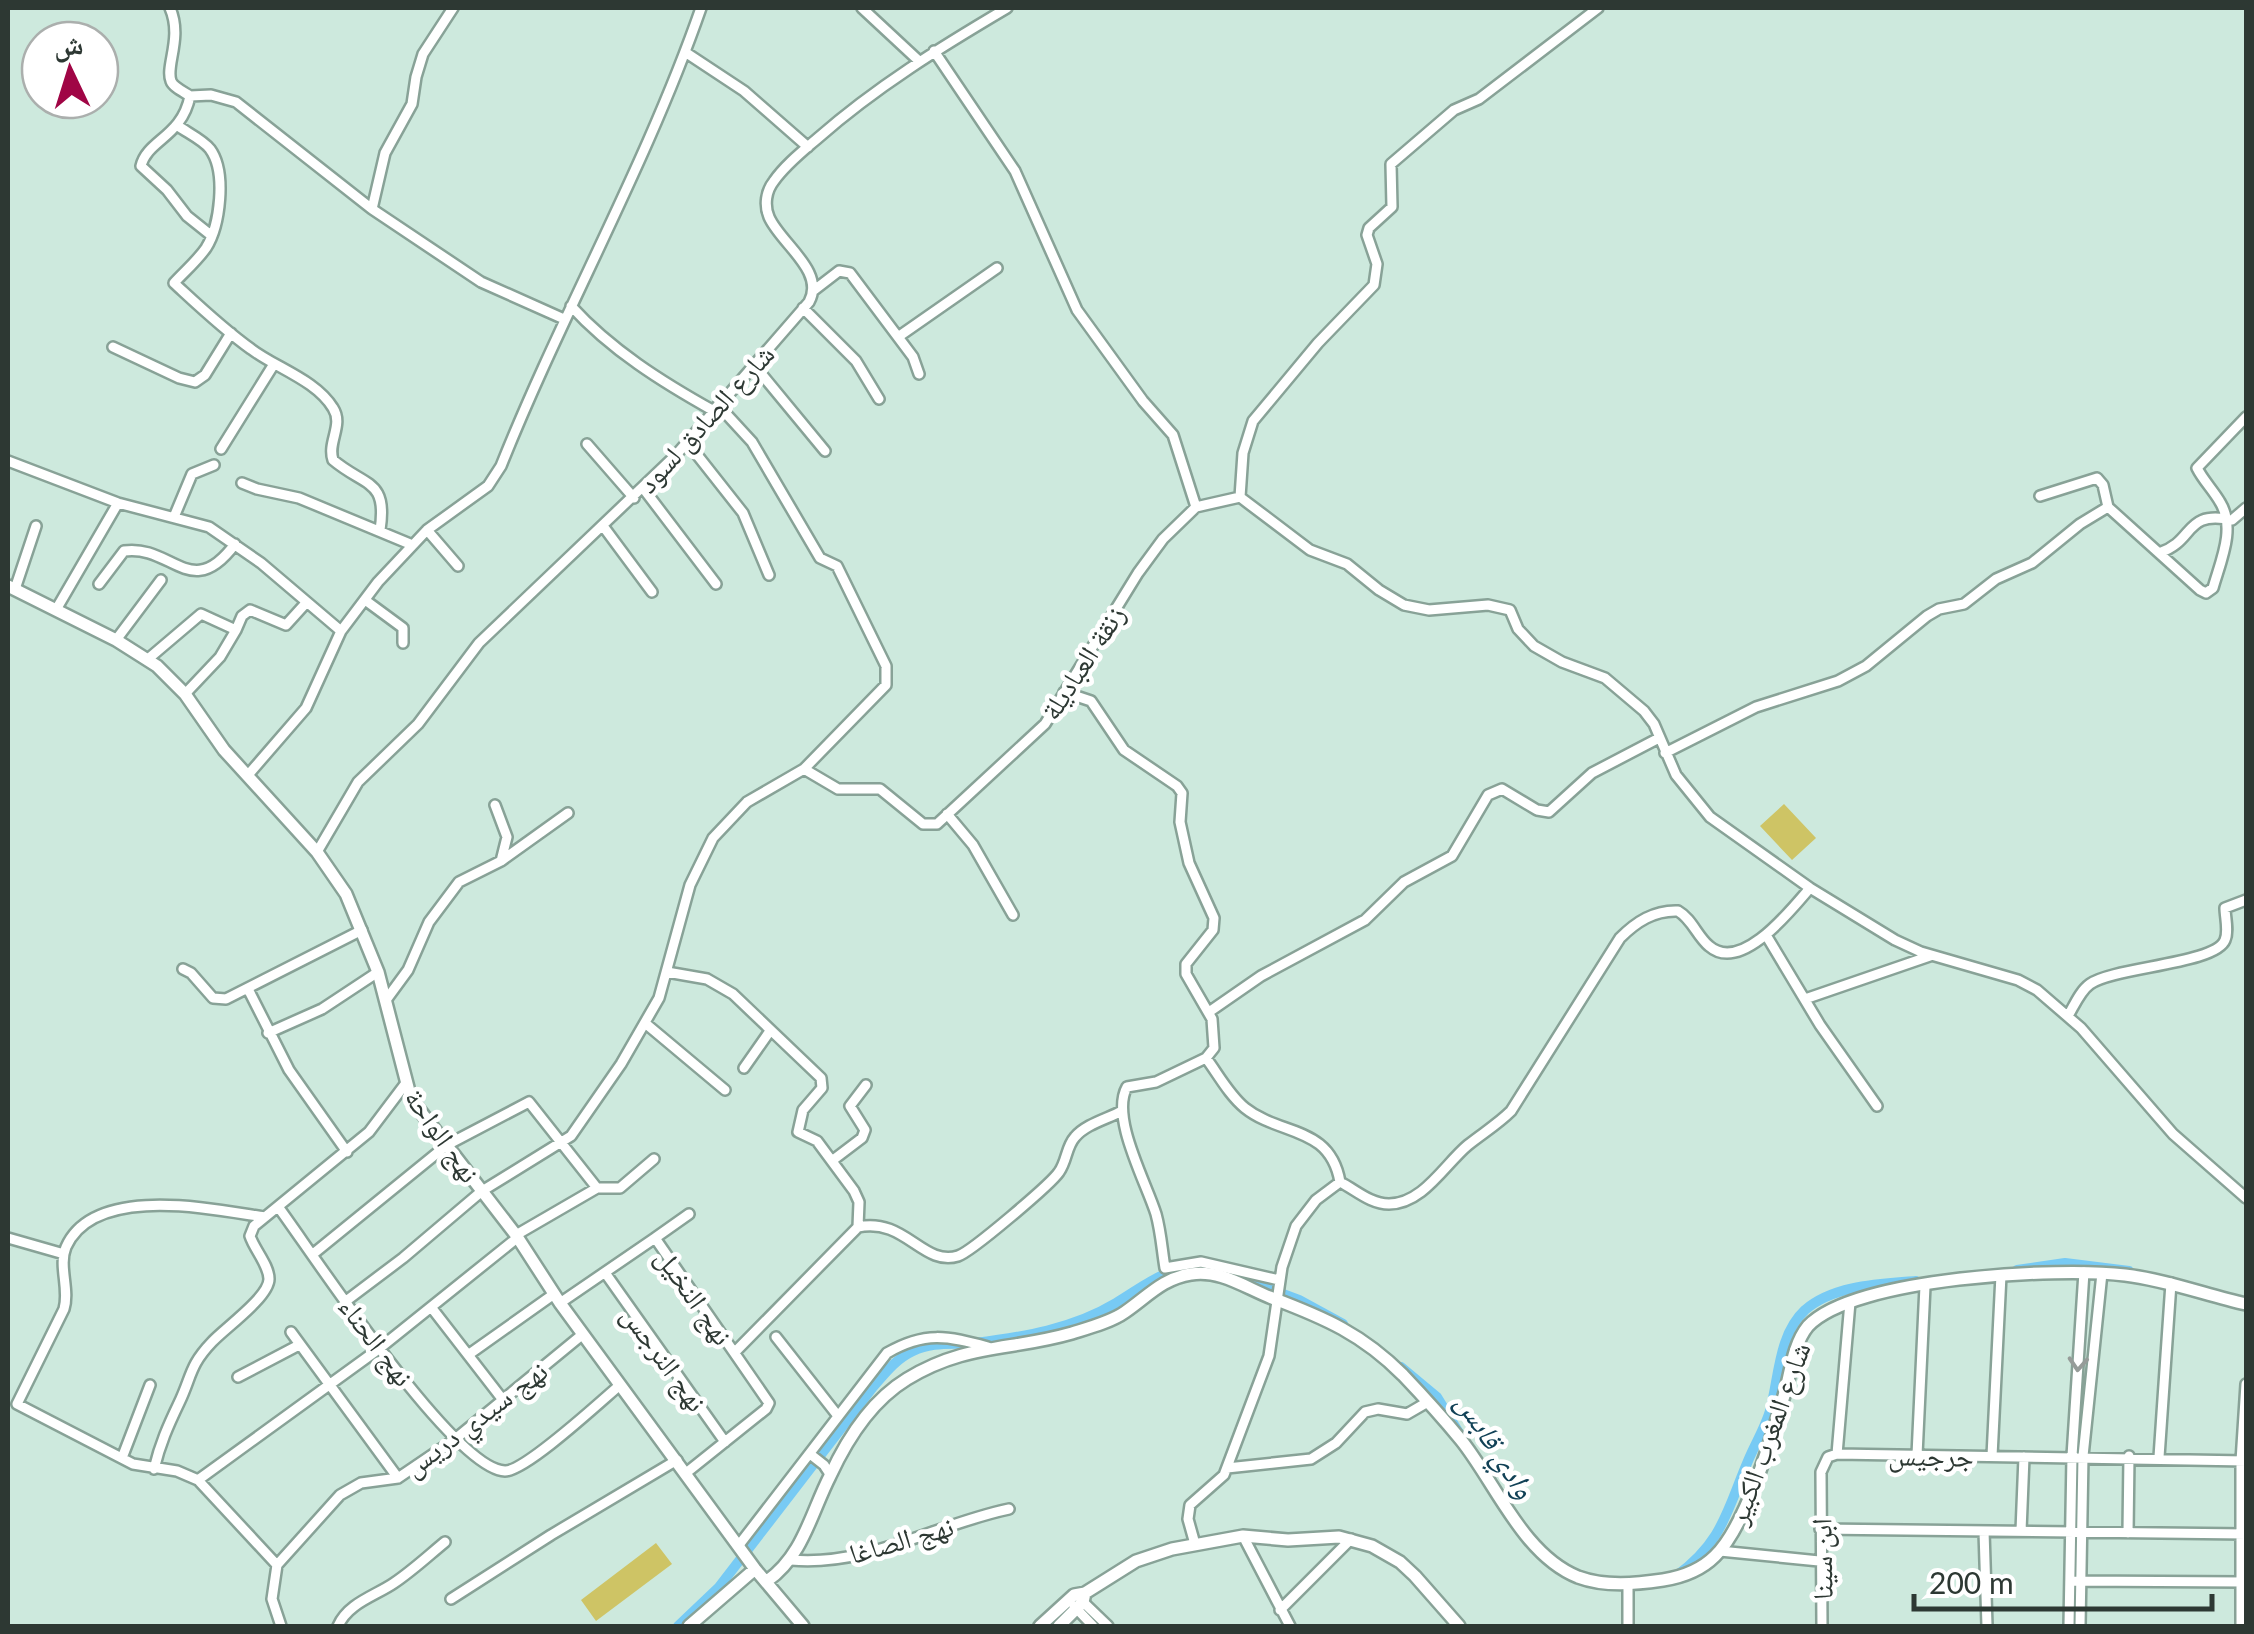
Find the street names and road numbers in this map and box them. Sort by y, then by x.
street label: شارع الصادق لسود [629,337,782,501]
street label: زنقة العباديلة [1033,599,1132,726]
street label: نهج الواحة [397,1081,488,1190]
street label: نهج النخيل [648,1241,741,1352]
street label: نهج الحناء [331,1290,422,1394]
street label: نهج النرجس [614,1298,715,1419]
street label: شارع المغرب الكبير [1719,1337,1819,1530]
street label: نهج سيدي دريس [397,1353,558,1489]
street label: جرجيس [1888,1437,1974,1475]
street label: نهج الصاغا [845,1508,958,1572]
street label: ابن سينا [1803,1518,1841,1600]

